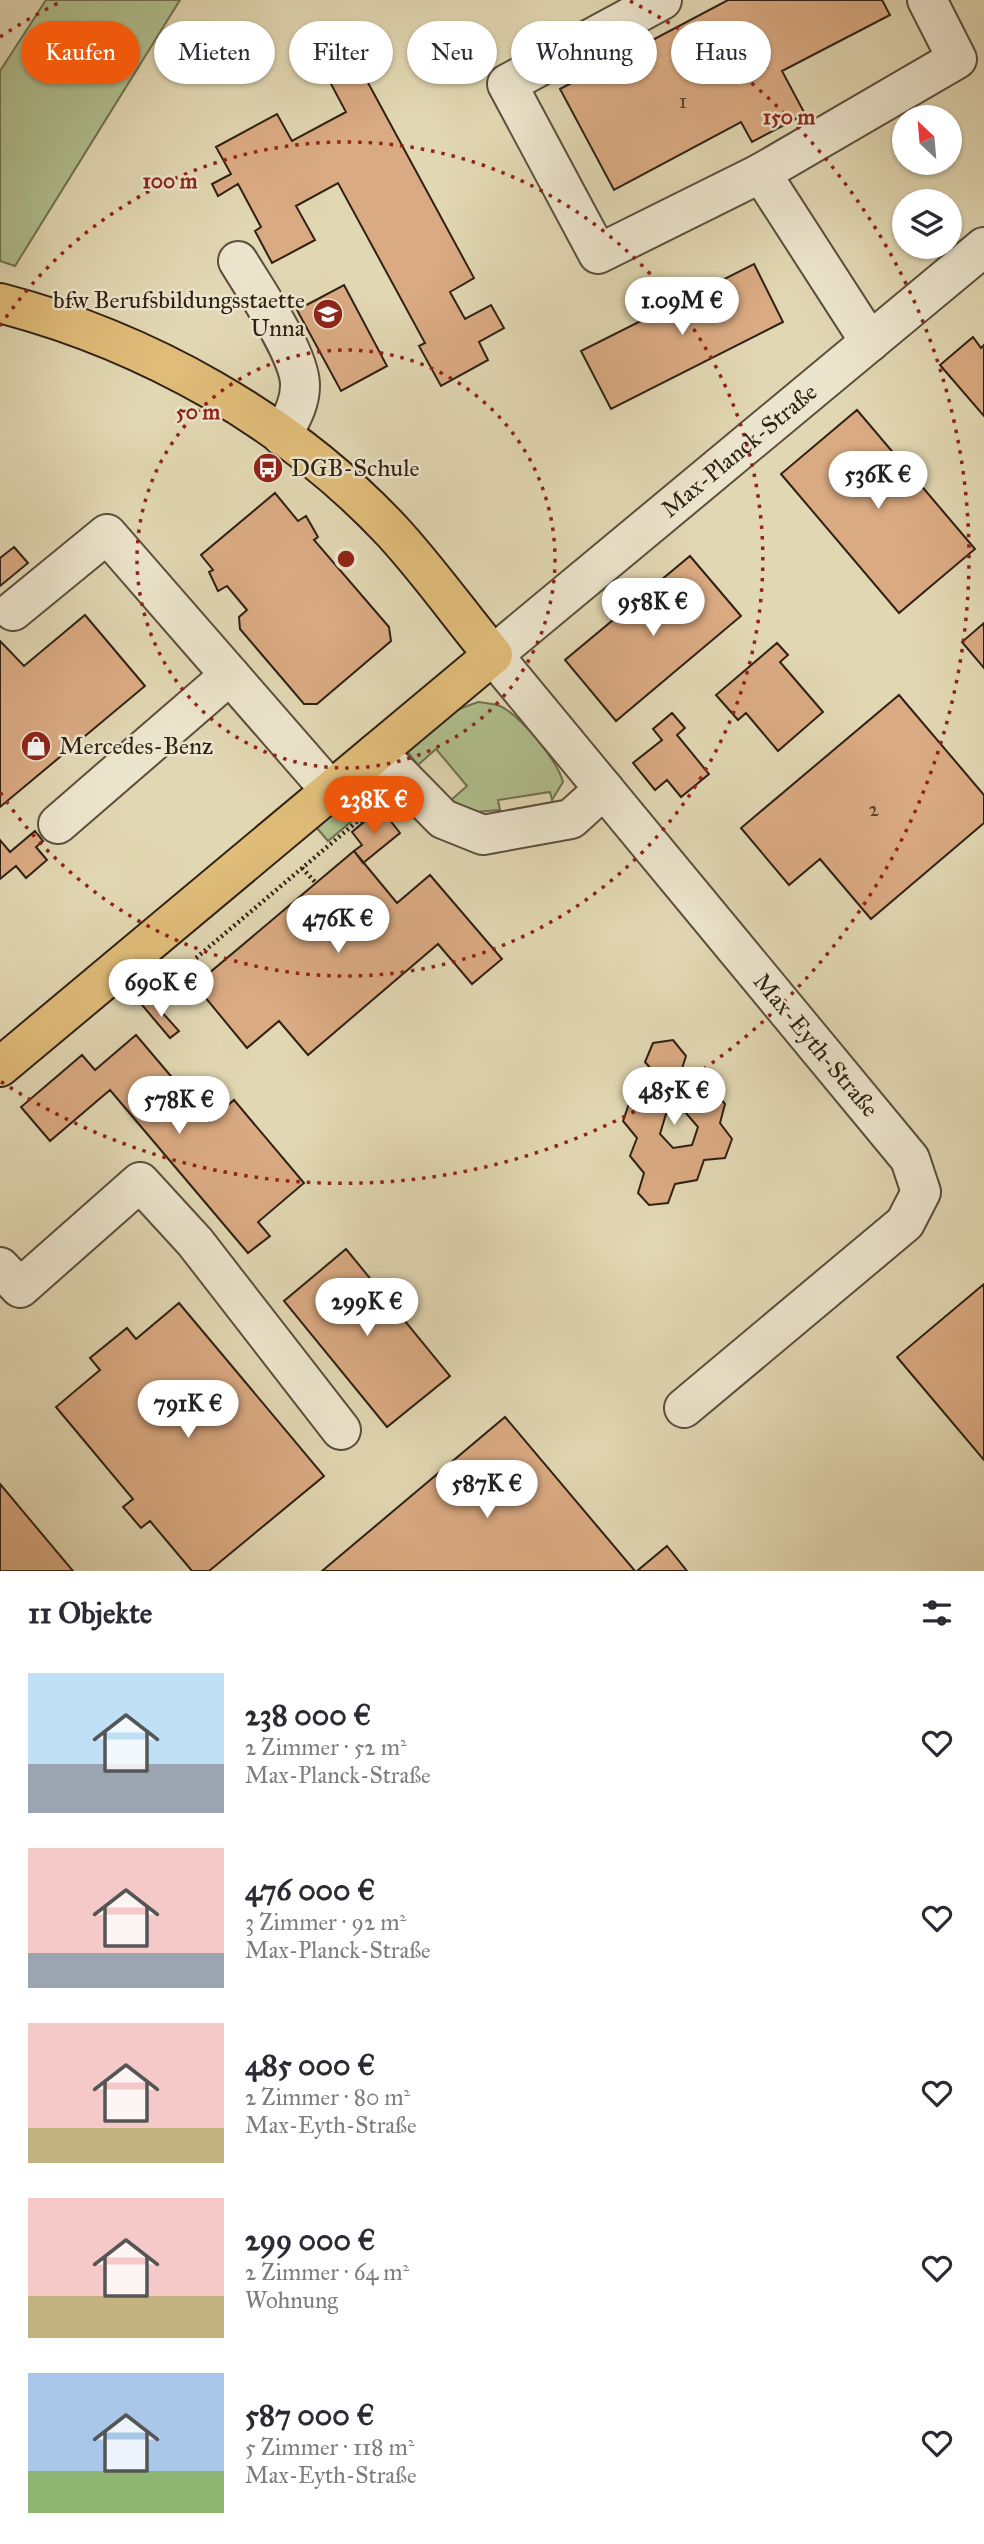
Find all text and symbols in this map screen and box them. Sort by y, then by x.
chip: Kaufen [21,21,140,84]
chip: Mieten [154,21,275,84]
chip: Filter [289,21,393,84]
chip: Neu [407,21,497,84]
chip: Wohnung [511,21,657,84]
chip: Haus [671,21,771,84]
house number: 1 [679,88,687,114]
text: 150 m [763,104,815,130]
north arrow [892,105,962,175]
map controls [892,105,962,259]
text: 100 m [143,168,198,194]
button: layers [892,189,962,259]
pin: 1.09M € [617,278,747,337]
place label: bfw Berufsbildungsstaette Unna [53,285,306,343]
text: 1.09M € [641,286,723,314]
school or university icon: bfw Berufsbildungsstaette Unna [311,297,345,331]
street label: Max-Planck-Straße [655,377,823,524]
text: 50 m [176,399,220,425]
bus stop icon: DGB-Schule [251,451,285,485]
pin: 536K € [821,452,935,511]
place label: DGB-Schule [291,453,420,483]
text: 536K € [845,460,911,488]
centre of rings [334,547,358,571]
pin: 958K € [596,578,710,638]
text: 958K € [618,587,688,615]
shop icon: Mercedes-Benz [19,729,53,763]
place label: Mercedes-Benz [59,731,213,761]
pin: 238K € [317,776,431,836]
text: 238K € [340,785,408,813]
house number: 2 [869,796,880,822]
pin: 476K € [281,895,395,955]
text: 476K € [302,904,374,932]
pin: 690K € [104,960,218,1019]
street label: Max-Eyth-Straße [747,967,885,1123]
text: 690K € [125,968,197,996]
pin: 485K € [617,1068,731,1127]
pin: 578K € [122,1076,236,1136]
text: 485K € [639,1076,709,1104]
text: 578K € [144,1085,214,1113]
pin: 299K € [310,1278,424,1338]
text: 299K € [331,1287,403,1315]
pin: 791K € [131,1380,245,1440]
text: 791K € [154,1389,222,1417]
pin: 587K € [430,1460,544,1520]
text: 587K € [452,1469,522,1497]
icon: filters [918,1594,956,1632]
text: 11 Objekte [28,1595,152,1631]
text: 238 000 € [245,1697,371,1733]
icon: home [84,1701,168,1785]
icon: heart [918,1724,956,1762]
text: 2 Zimmer · 52 m² [245,1733,407,1761]
text: Max-Planck-Straße [245,1761,431,1789]
text: 476 000 € [245,1872,375,1908]
icon: home [84,1876,168,1960]
icon: heart [918,1899,956,1937]
text: 3 Zimmer · 92 m² [245,1908,406,1936]
text: Max-Planck-Straße [245,1936,431,1964]
text: 485 000 € [245,2047,375,2083]
icon: home [84,2051,168,2135]
icon: heart [918,2074,956,2112]
text: 2 Zimmer · 80 m² [245,2083,410,2111]
text: Max-Eyth-Straße [245,2111,417,2139]
text: 299 000 € [245,2222,376,2258]
icon: home [84,2226,168,2310]
icon: heart [918,2249,956,2287]
text: 2 Zimmer · 64 m² [245,2258,409,2286]
text: Wohnung [245,2286,338,2314]
text: 587 000 € [245,2397,374,2433]
icon: home [84,2401,168,2485]
icon: heart [918,2424,956,2462]
text: 5 Zimmer · 118 m² [245,2433,414,2461]
text: Max-Eyth-Straße [245,2461,417,2489]

